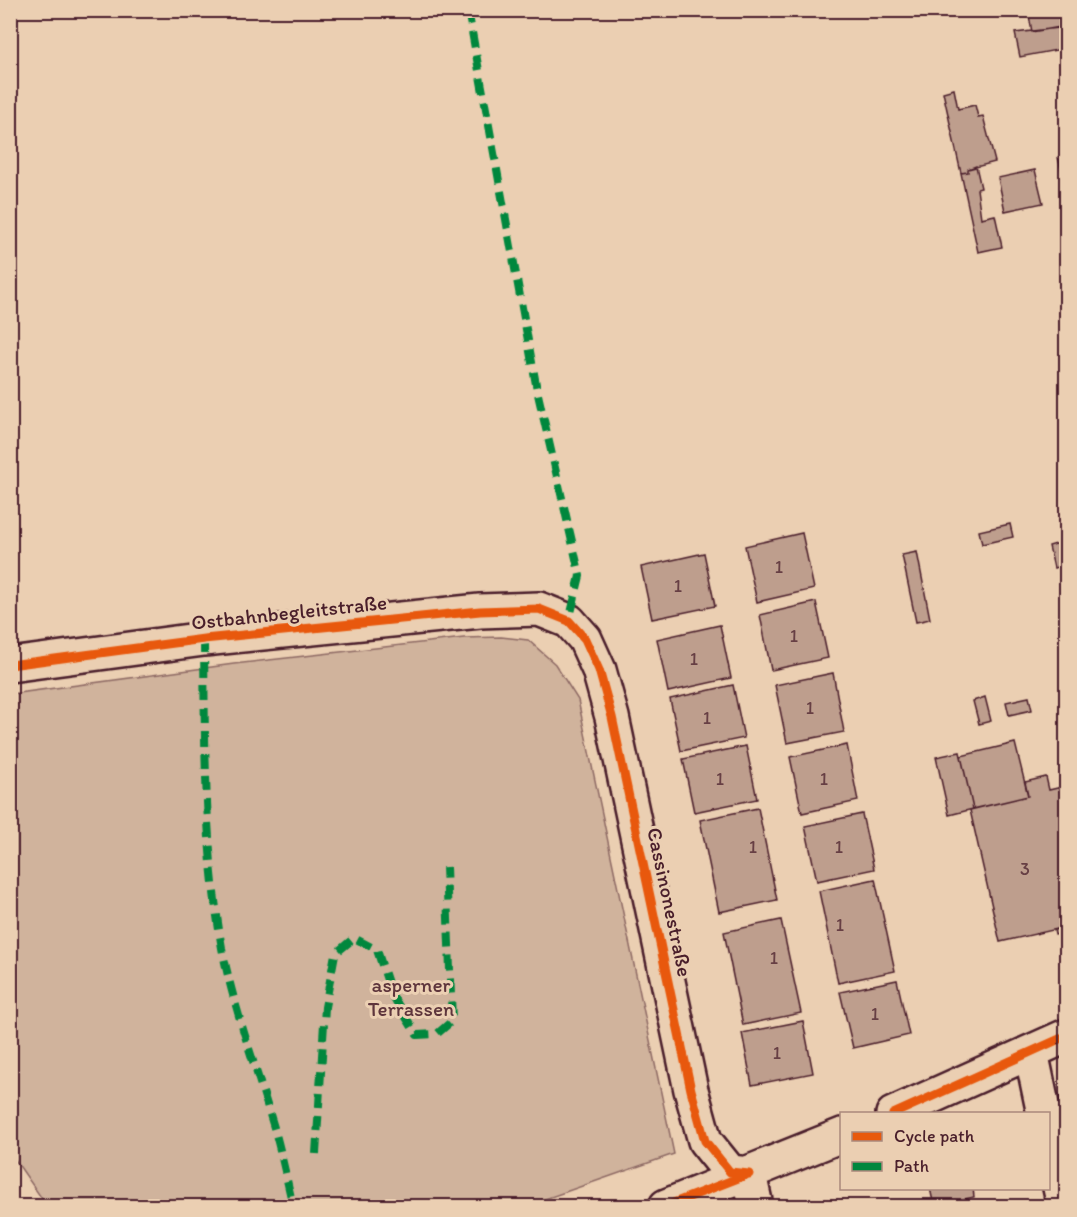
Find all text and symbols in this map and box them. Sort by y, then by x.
house number: 1 [775,556,783,578]
house number: 1 [674,575,682,597]
street label: Ostbahnbegleitstraße [190,589,388,635]
house number: 1 [790,625,798,647]
house number: 1 [690,648,698,670]
house number: 1 [806,697,814,719]
house number: 1 [703,707,711,729]
house number: 1 [716,768,724,790]
house number: 1 [820,768,828,790]
street label: Cassinonestraße [642,825,698,979]
house number: 1 [749,836,757,858]
house number: 1 [835,836,843,858]
house number: 3 [1020,858,1030,880]
house number: 1 [836,914,844,936]
house number: 1 [770,947,778,969]
park label: asperner Terrassen [368,972,454,1021]
house number: 1 [871,1003,879,1025]
house number: 1 [773,1042,781,1064]
legend [840,1112,1050,1190]
text: Cycle path [894,1125,975,1147]
text: Path [894,1155,929,1177]

